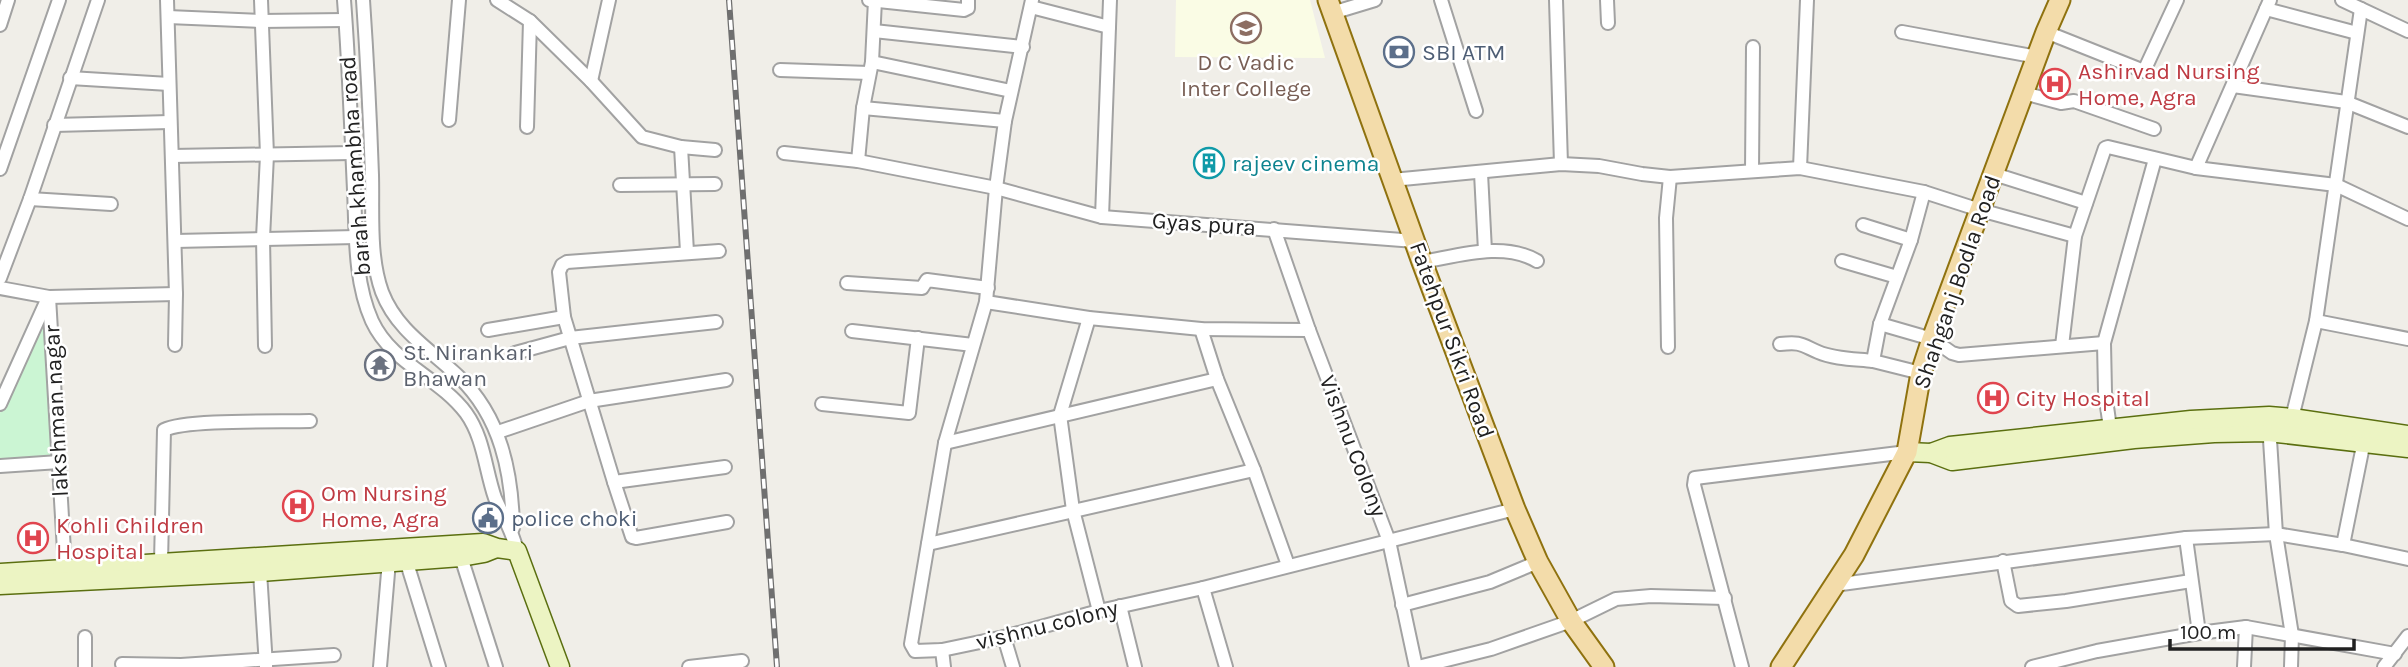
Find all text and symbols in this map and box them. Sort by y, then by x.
school or university icon: D C Vadic Inter College [1229,11,1263,45]
bank icon: SBI ATM [1382,35,1416,69]
place label: SBI ATM [1422,39,1505,66]
place label: D C Vadic Inter College [1181,49,1311,102]
street label: barah khambha road [334,55,376,277]
place label: Ashirvad Nursing Home, Agra [2078,58,2259,111]
hospital icon: Ashirvad Nursing Home, Agra [2038,67,2072,101]
building icon: rajeev cinema [1192,146,1226,180]
place label: rajeev cinema [1232,150,1379,177]
street label: Shahganj Bodla Road [1908,171,2006,393]
street label: Gyas pura [1151,207,1257,241]
street label: Fatehpur Sikri Road [1404,238,1500,442]
street label: lakshman nagar [38,324,74,498]
place label: St. Nirankari Bhawan [403,339,533,392]
temple icon: St. Nirankari Bhawan [363,348,397,382]
street label: Vishnu Colony [1314,371,1392,521]
hospital icon: City Hospital [1976,381,2010,415]
place label: City Hospital [2016,385,2150,412]
place label: Om Nursing Home, Agra [321,480,447,533]
hospital icon: Om Nursing Home, Agra [281,489,315,523]
public building icon: police choki [471,501,505,535]
place label: police choki [511,505,638,532]
place label: Kohli Children Hospital [56,512,204,565]
hospital icon: Kohli Children Hospital [16,521,50,555]
street label: vishnu colony [973,594,1121,656]
scale bar [2170,608,2354,652]
text: 100 m [2180,620,2237,644]

